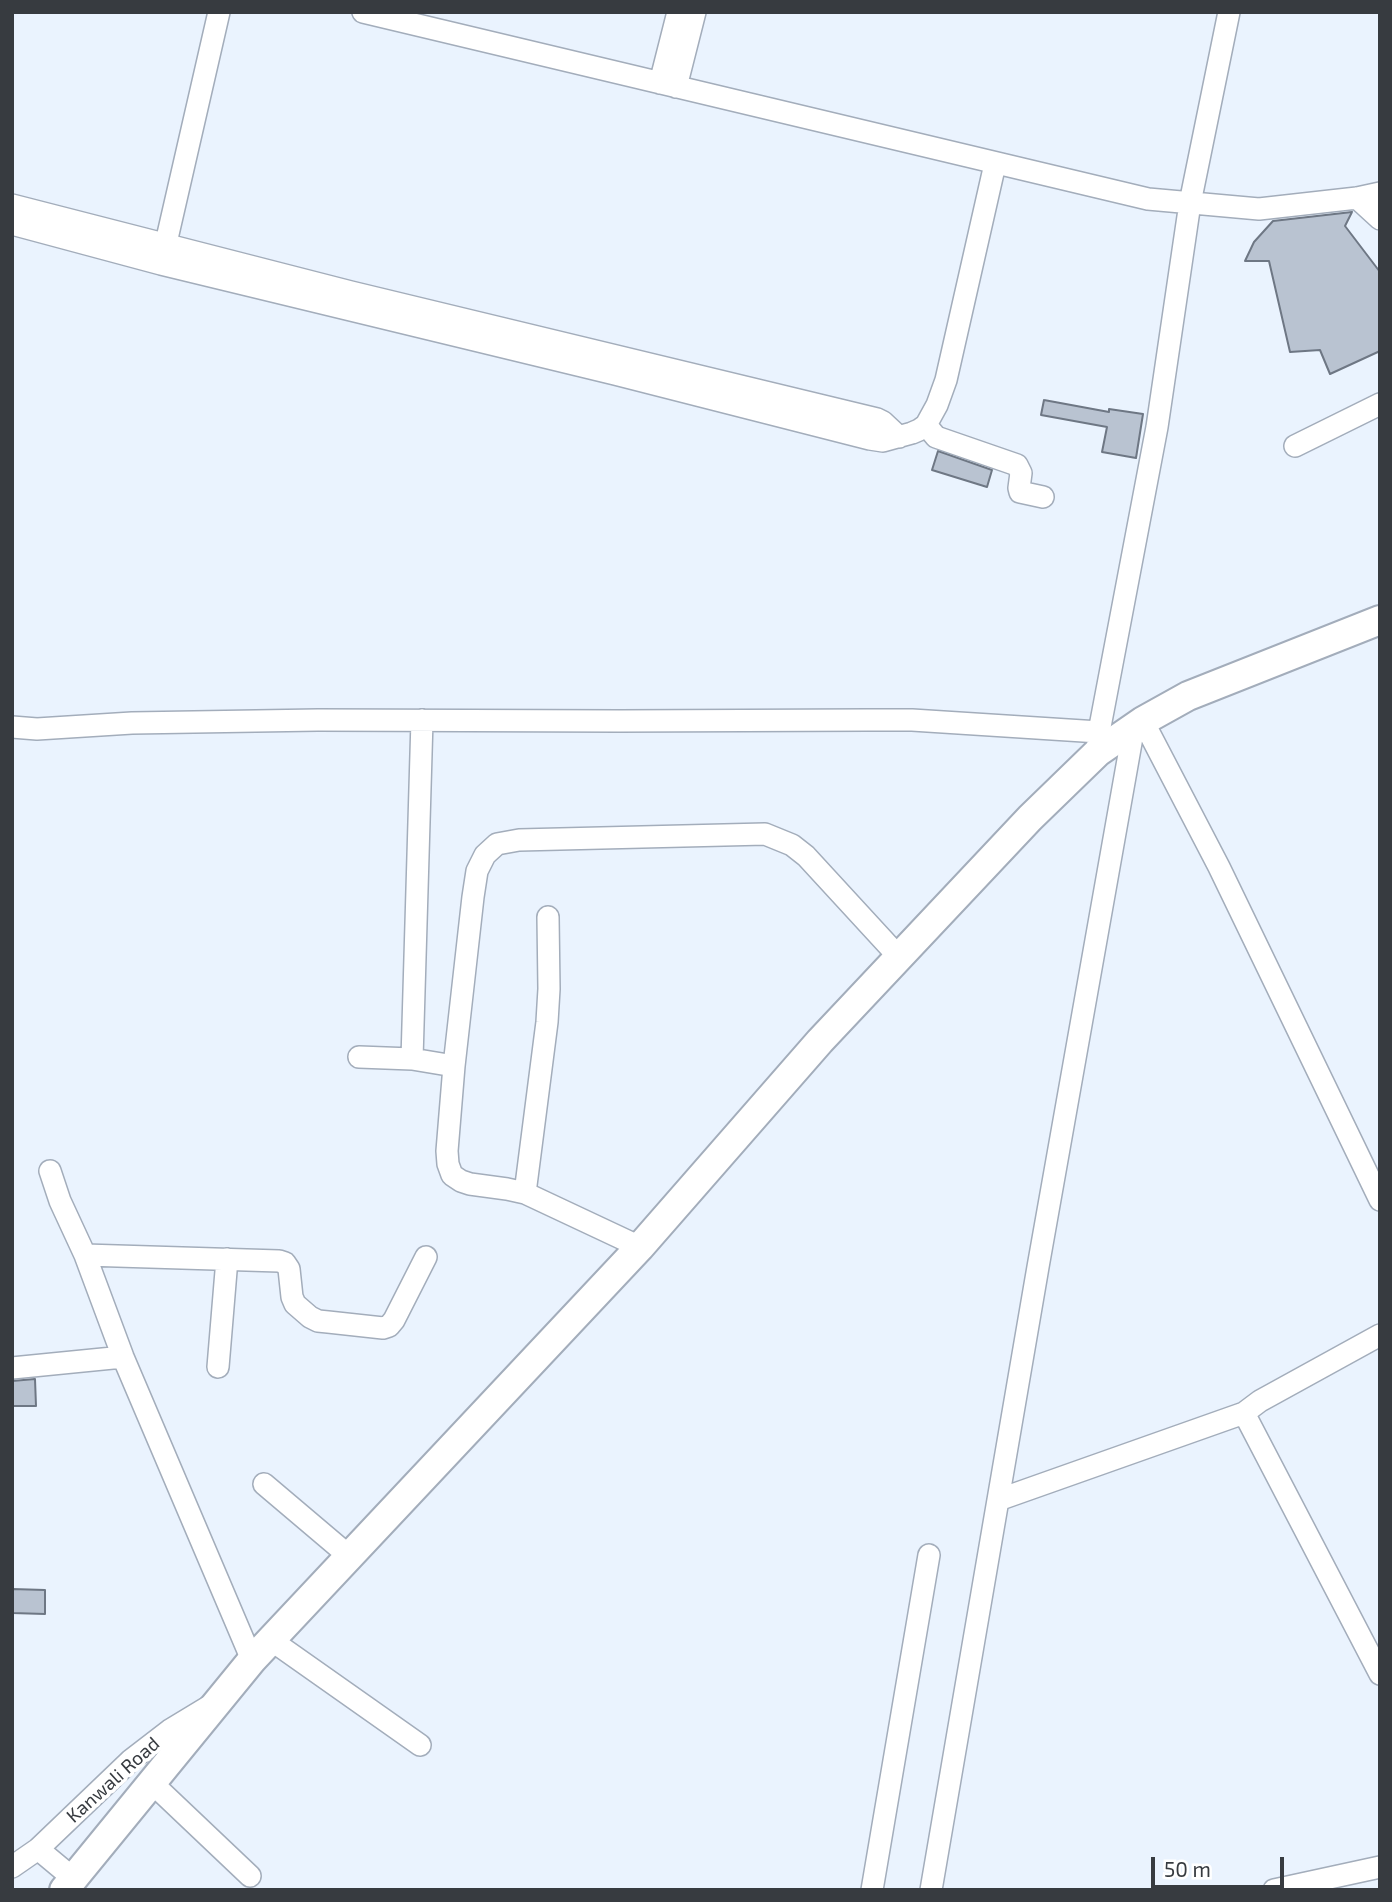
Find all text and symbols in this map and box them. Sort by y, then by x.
street label: Kanwali Road [62,1732,164,1828]
scale bar [1154,1842,1287,1886]
text: 50 m [1164,1856,1211,1881]

